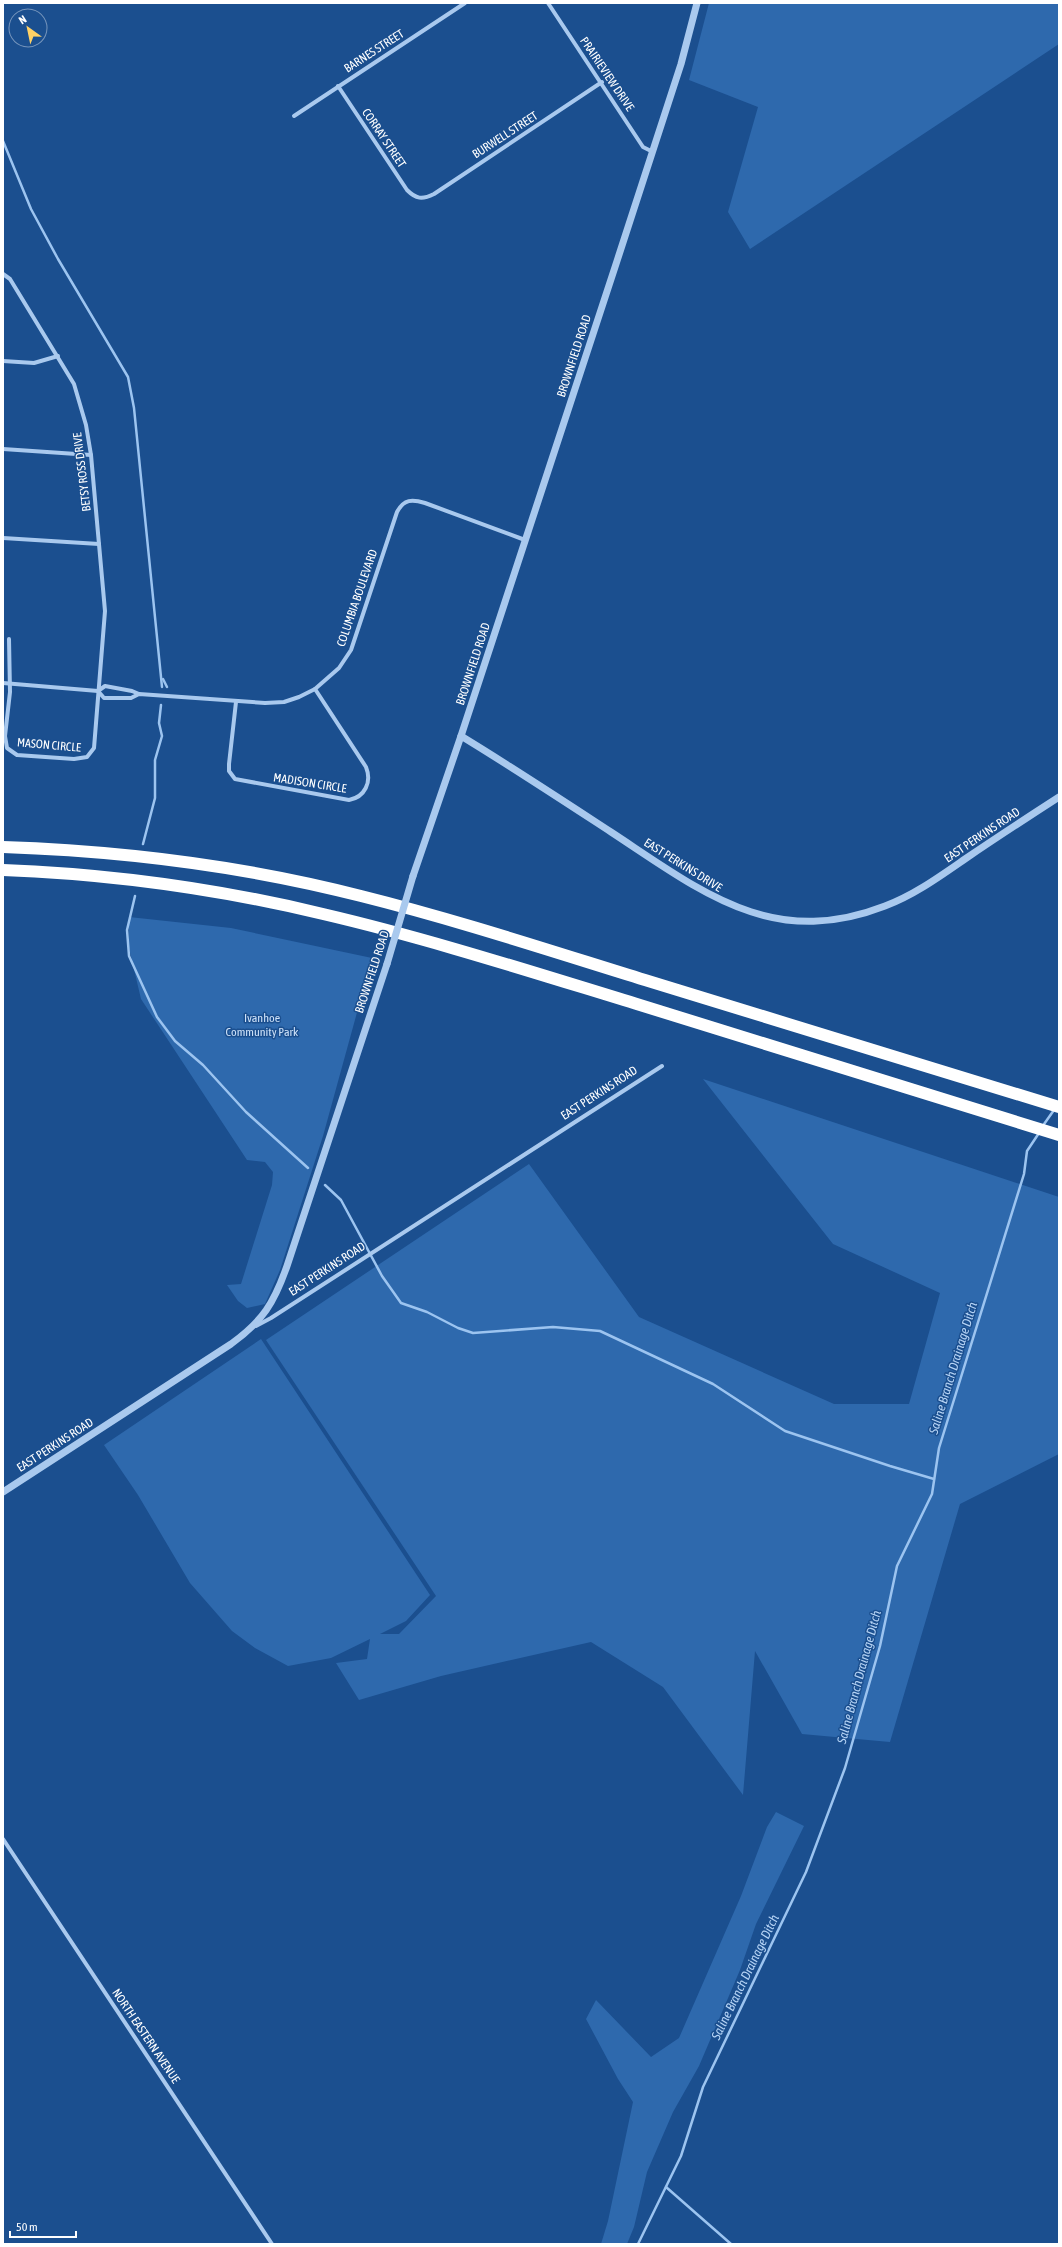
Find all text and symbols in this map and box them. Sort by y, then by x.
north arrow [8,8,48,48]
text: N [17,13,29,26]
street label: BARNES STREET [342,26,407,75]
street label: PRAIRIEVIEW DRIVE [577,34,637,114]
street label: CORRAY STREET [359,106,409,171]
street label: BURWELL STREET [470,108,541,161]
street label: BROWNFIELD ROAD [554,313,594,399]
street label: BETSY ROSS DRIVE [70,432,94,512]
street label: COLUMBIA BOULEVARD [334,547,380,648]
street label: BROWNFIELD ROAD [453,621,493,707]
street label: MASON CIRCLE [16,735,82,755]
street label: MADISON CIRCLE [272,770,348,796]
street label: EAST PERKINS ROAD [942,804,1023,865]
street label: EAST PERKINS DRIVE [641,835,725,895]
street label: BROWNFIELD ROAD [352,929,392,1015]
park label: Ivanhoe Community Park [226,1011,299,1039]
street label: EAST PERKINS ROAD [558,1063,640,1123]
street label: EAST PERKINS ROAD [286,1239,368,1299]
water label: Saline Branch Drainage Ditch [925,1299,980,1437]
street label: EAST PERKINS ROAD [14,1415,96,1475]
water label: Saline Branch Drainage Ditch [834,1608,884,1746]
water label: Saline Branch Drainage Ditch [708,1911,782,2043]
street label: NORTH EASTERN AVENUE [109,1986,183,2086]
scale bar [10,2213,76,2239]
text: 50 m [16,2220,38,2234]

